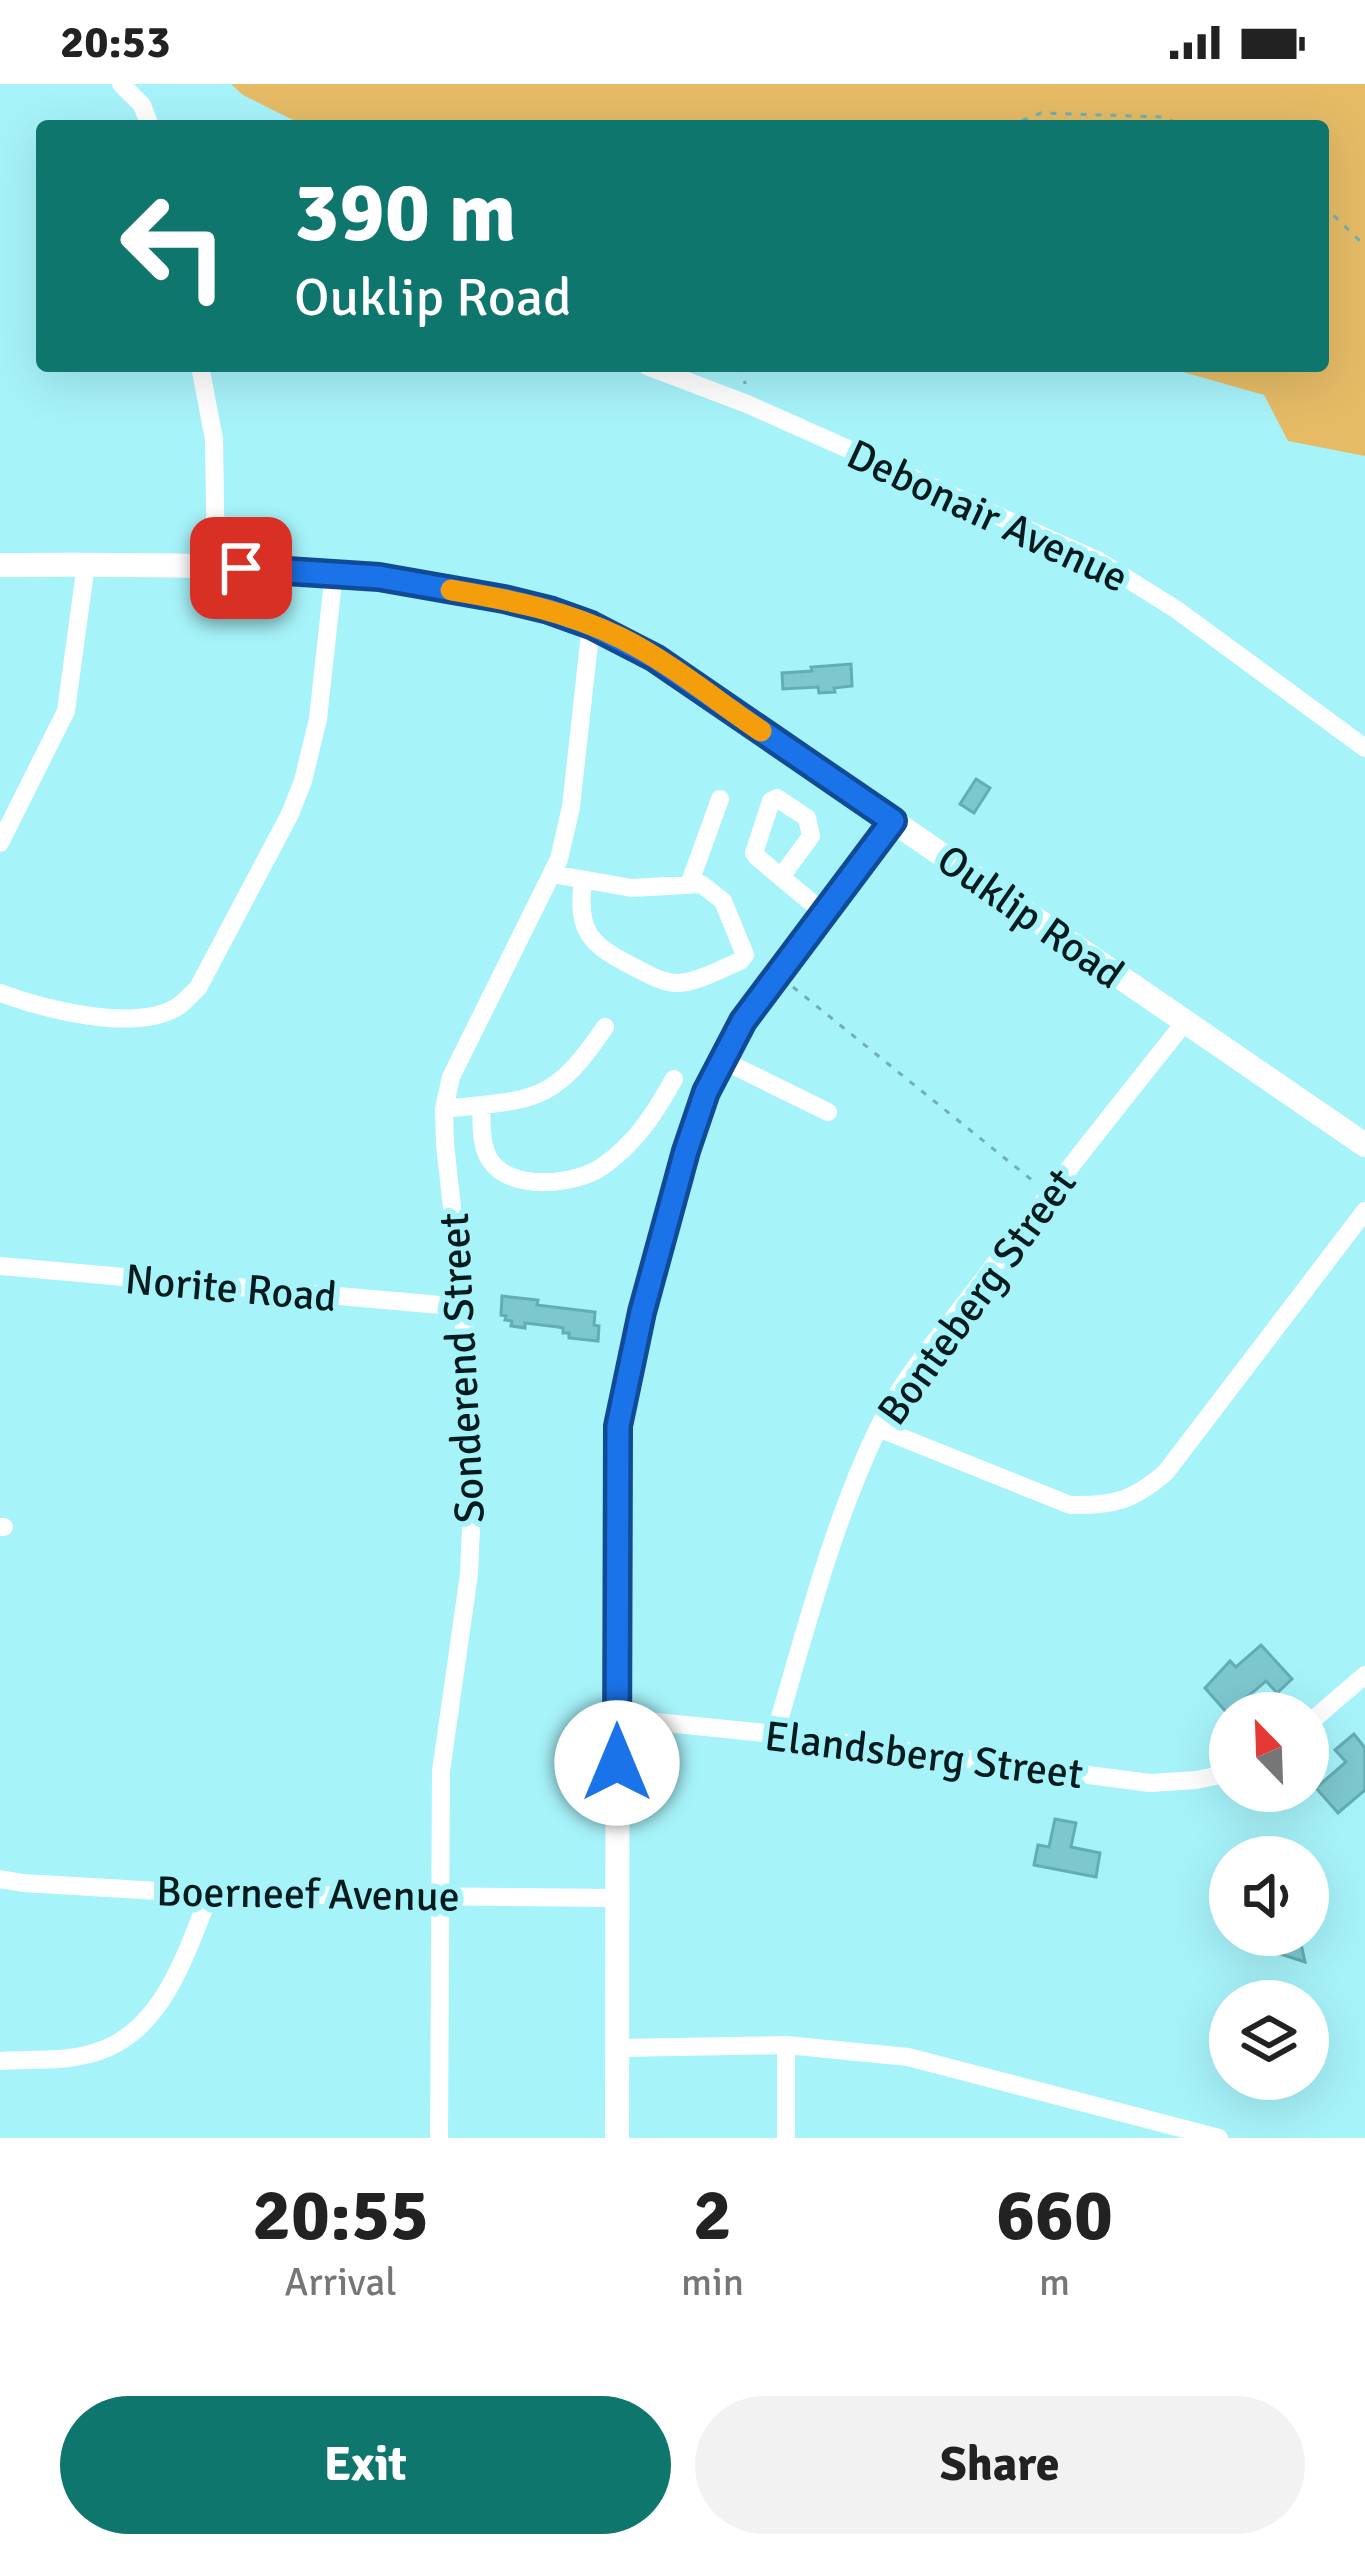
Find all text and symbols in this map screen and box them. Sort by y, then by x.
text: 20:53 [60,15,170,70]
text: 390 m [294,161,516,265]
icon: left [96,168,252,324]
text: Ouklip Road [294,264,572,331]
street label: Debonair Avenue [839,429,1136,604]
pin [190,517,292,619]
icon: arrive [208,535,274,601]
street label: Ouklip Road [927,834,1133,1000]
street label: Bonteberg Street [867,1159,1087,1435]
street label: Sonderend Street [429,1211,496,1524]
street label: Norite Road [123,1254,339,1323]
north arrow [1209,1692,1329,1812]
map controls [1209,1692,1329,2100]
position arrow [554,1700,680,1826]
street label: Elandsberg Street [762,1711,1086,1800]
button: sound [1209,1836,1329,1956]
street label: Boerneef Avenue [156,1866,460,1923]
button: layers [1209,1980,1329,2100]
text: 20:55 [252,2171,429,2260]
text: 2 [693,2171,732,2260]
text: 660 [996,2171,1113,2260]
text: Arrival [284,2258,397,2306]
text: min [681,2258,744,2306]
text: m [1039,2258,1070,2306]
button: Exit [60,2396,671,2534]
button: Share [695,2396,1305,2534]

